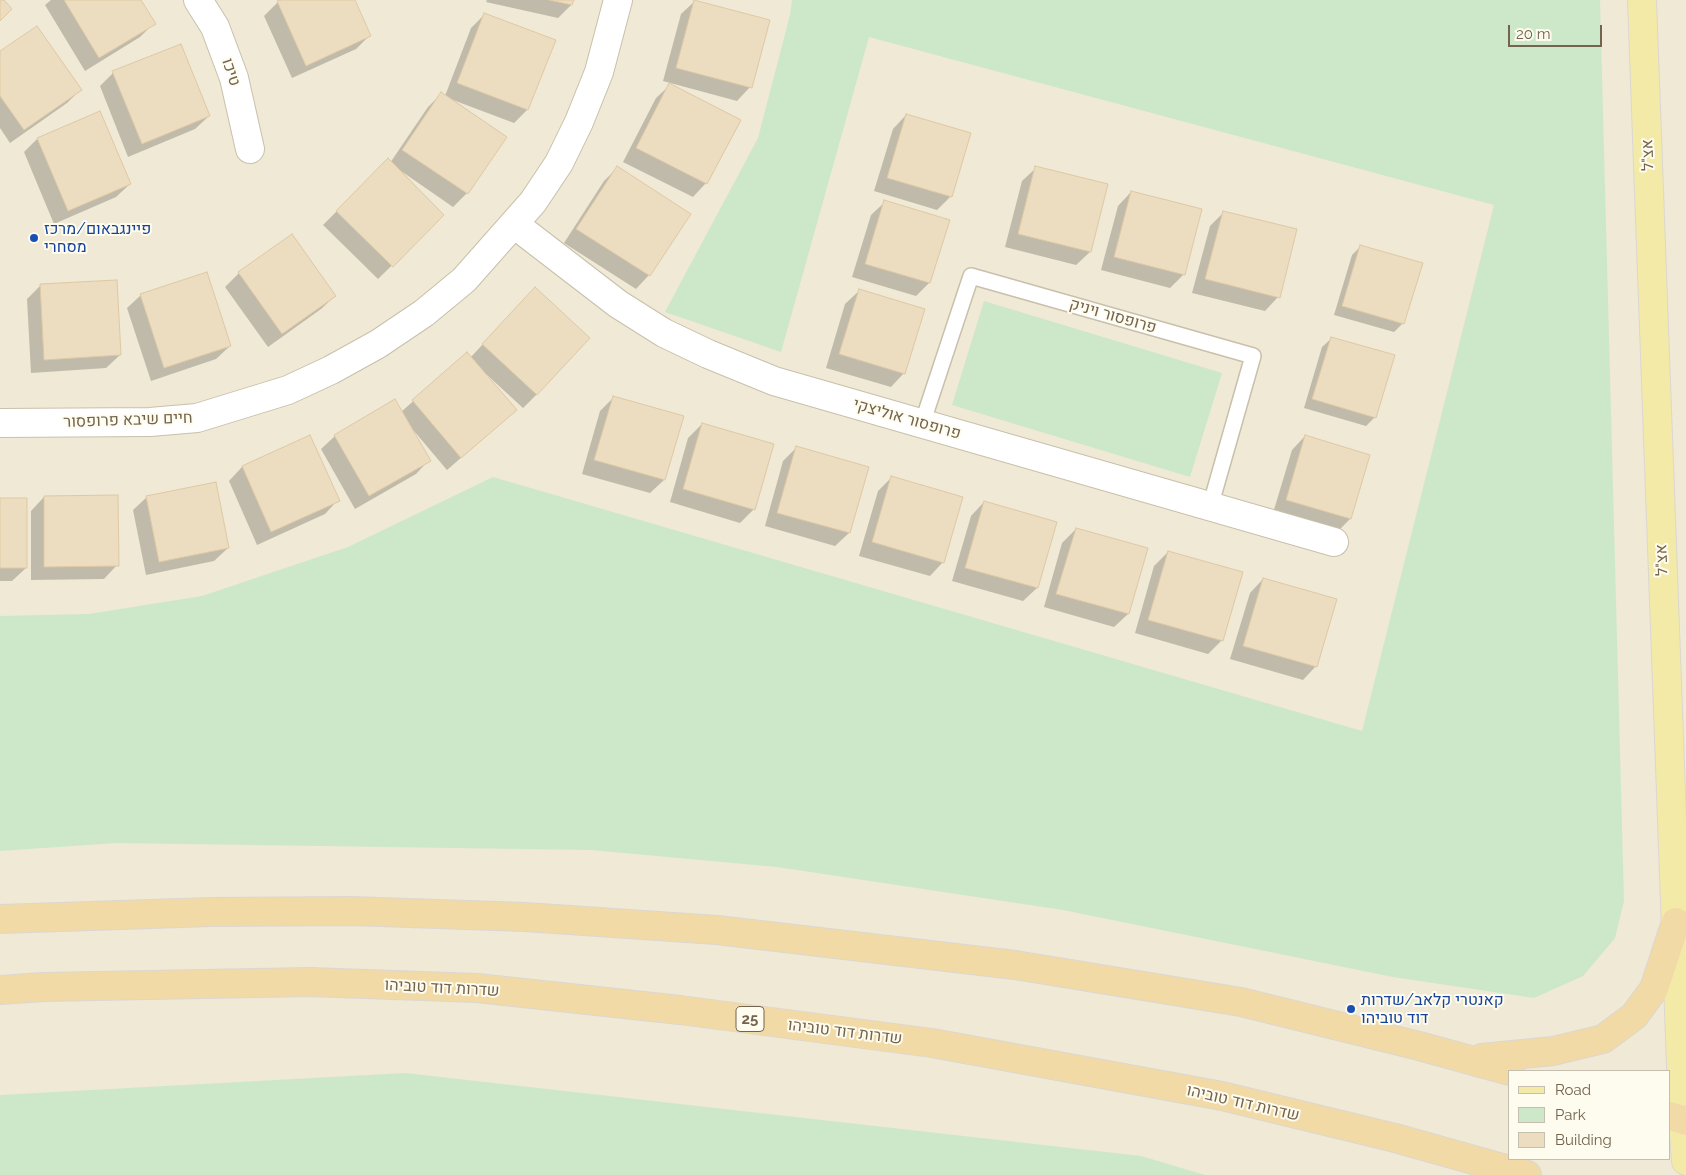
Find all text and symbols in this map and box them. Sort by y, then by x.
scale bar [1511,15,1605,47]
text: 20 m [1516,25,1551,43]
street label: טיכו [218,56,244,88]
street label: אצ"ל [1638,139,1658,171]
place label: פיינגבאום/מרכז מסחרי [44,219,151,257]
marker: פיינגבאום/מרכז מסחרי [28,232,40,244]
street label: פרופסור ויניק [1067,294,1159,338]
street label: פרופסור אוליצקי [851,394,963,444]
street label: חיים שיבא פרופסור [63,408,193,432]
street label: אצ"ל [1652,544,1672,576]
street label: שדרות דוד טוביהו [384,975,500,1001]
place label: קאנטרי קלאב/שדרות דוד טוביהו [1361,990,1504,1028]
marker: קאנטרי קלאב/שדרות דוד טוביהו [1345,1003,1357,1015]
road number: 25 [736,1006,764,1032]
street label: שדרות דוד טוביהו [787,1015,903,1049]
legend [1508,1070,1671,1160]
street label: שדרות דוד טוביהו [1185,1081,1301,1125]
text: Road [1555,1081,1591,1099]
text: Park [1555,1106,1586,1124]
text: Building [1555,1131,1612,1149]

